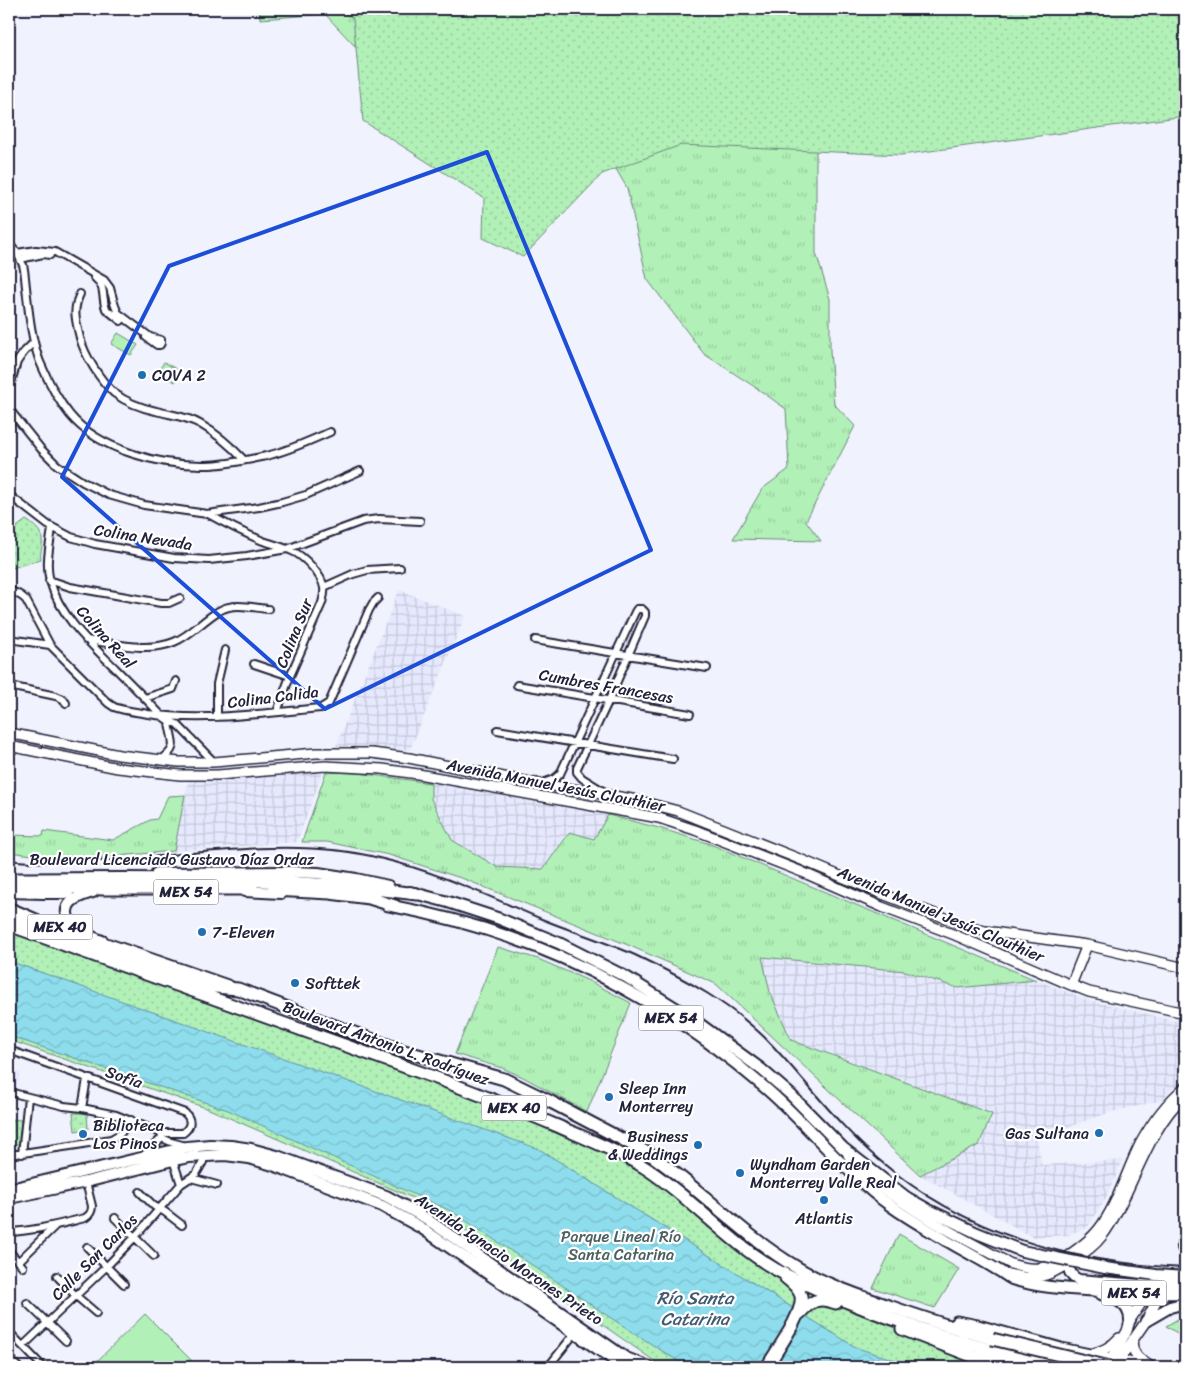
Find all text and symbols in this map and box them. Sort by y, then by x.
place label: COVA 2 [152,361,206,390]
marker: COVA 2 [136,369,148,381]
street label: Colina Nevada [92,515,194,559]
street label: Colina Sur [267,592,322,672]
street label: Colina Real [69,598,143,676]
street label: Cumbres Francesas [537,660,676,712]
street label: Colina Calida [226,677,320,717]
street label: Avenida Manuel Jesús Clouthier [443,749,669,821]
street label: Boulevard Licenciado Gustavo Díaz Ordaz [29,845,315,874]
street label: Avenida Manuel Jesús Clouthier [832,857,1050,971]
road number: MEX 54 [154,880,218,904]
road number: MEX 40 [28,914,92,940]
place label: 7-Eleven [212,918,275,947]
marker: 7-Eleven [196,926,208,938]
place label: Softtek [305,969,361,998]
marker: Softtek [289,977,301,989]
street label: Boulevard Antonio L. Rodríguez [279,992,494,1094]
road number: MEX 54 [638,1006,704,1030]
street label: Sofía [101,1057,147,1097]
place label: Sleep Inn Monterrey [619,1074,694,1121]
marker: Sleep Inn Monterrey [603,1091,615,1103]
road number: MEX 40 [482,1096,546,1120]
place label: Biblioteca Los Pinos [93,1111,165,1158]
place label: Gas Sultana [1005,1119,1089,1148]
place label: Business & Weddings [608,1122,689,1169]
marker: Gas Sultana [1093,1127,1105,1139]
marker: Biblioteca Los Pinos [77,1128,89,1140]
marker: Business & Weddings [692,1139,704,1151]
place label: Wyndham Garden Monterrey Valle Real [750,1150,897,1197]
marker: Wyndham Garden Monterrey Valle Real [734,1167,746,1179]
street label: Avenida Ignacio Morones Prieto [408,1184,609,1333]
marker: Atlantis [818,1194,830,1206]
place label: Atlantis [794,1204,853,1233]
street label: Calle San Carlos [43,1206,145,1308]
park label: Parque Lineal Río Santa Catarina [561,1222,681,1269]
road number: MEX 54 [1102,1280,1166,1306]
water label: Río Santa Catarina [657,1282,735,1335]

